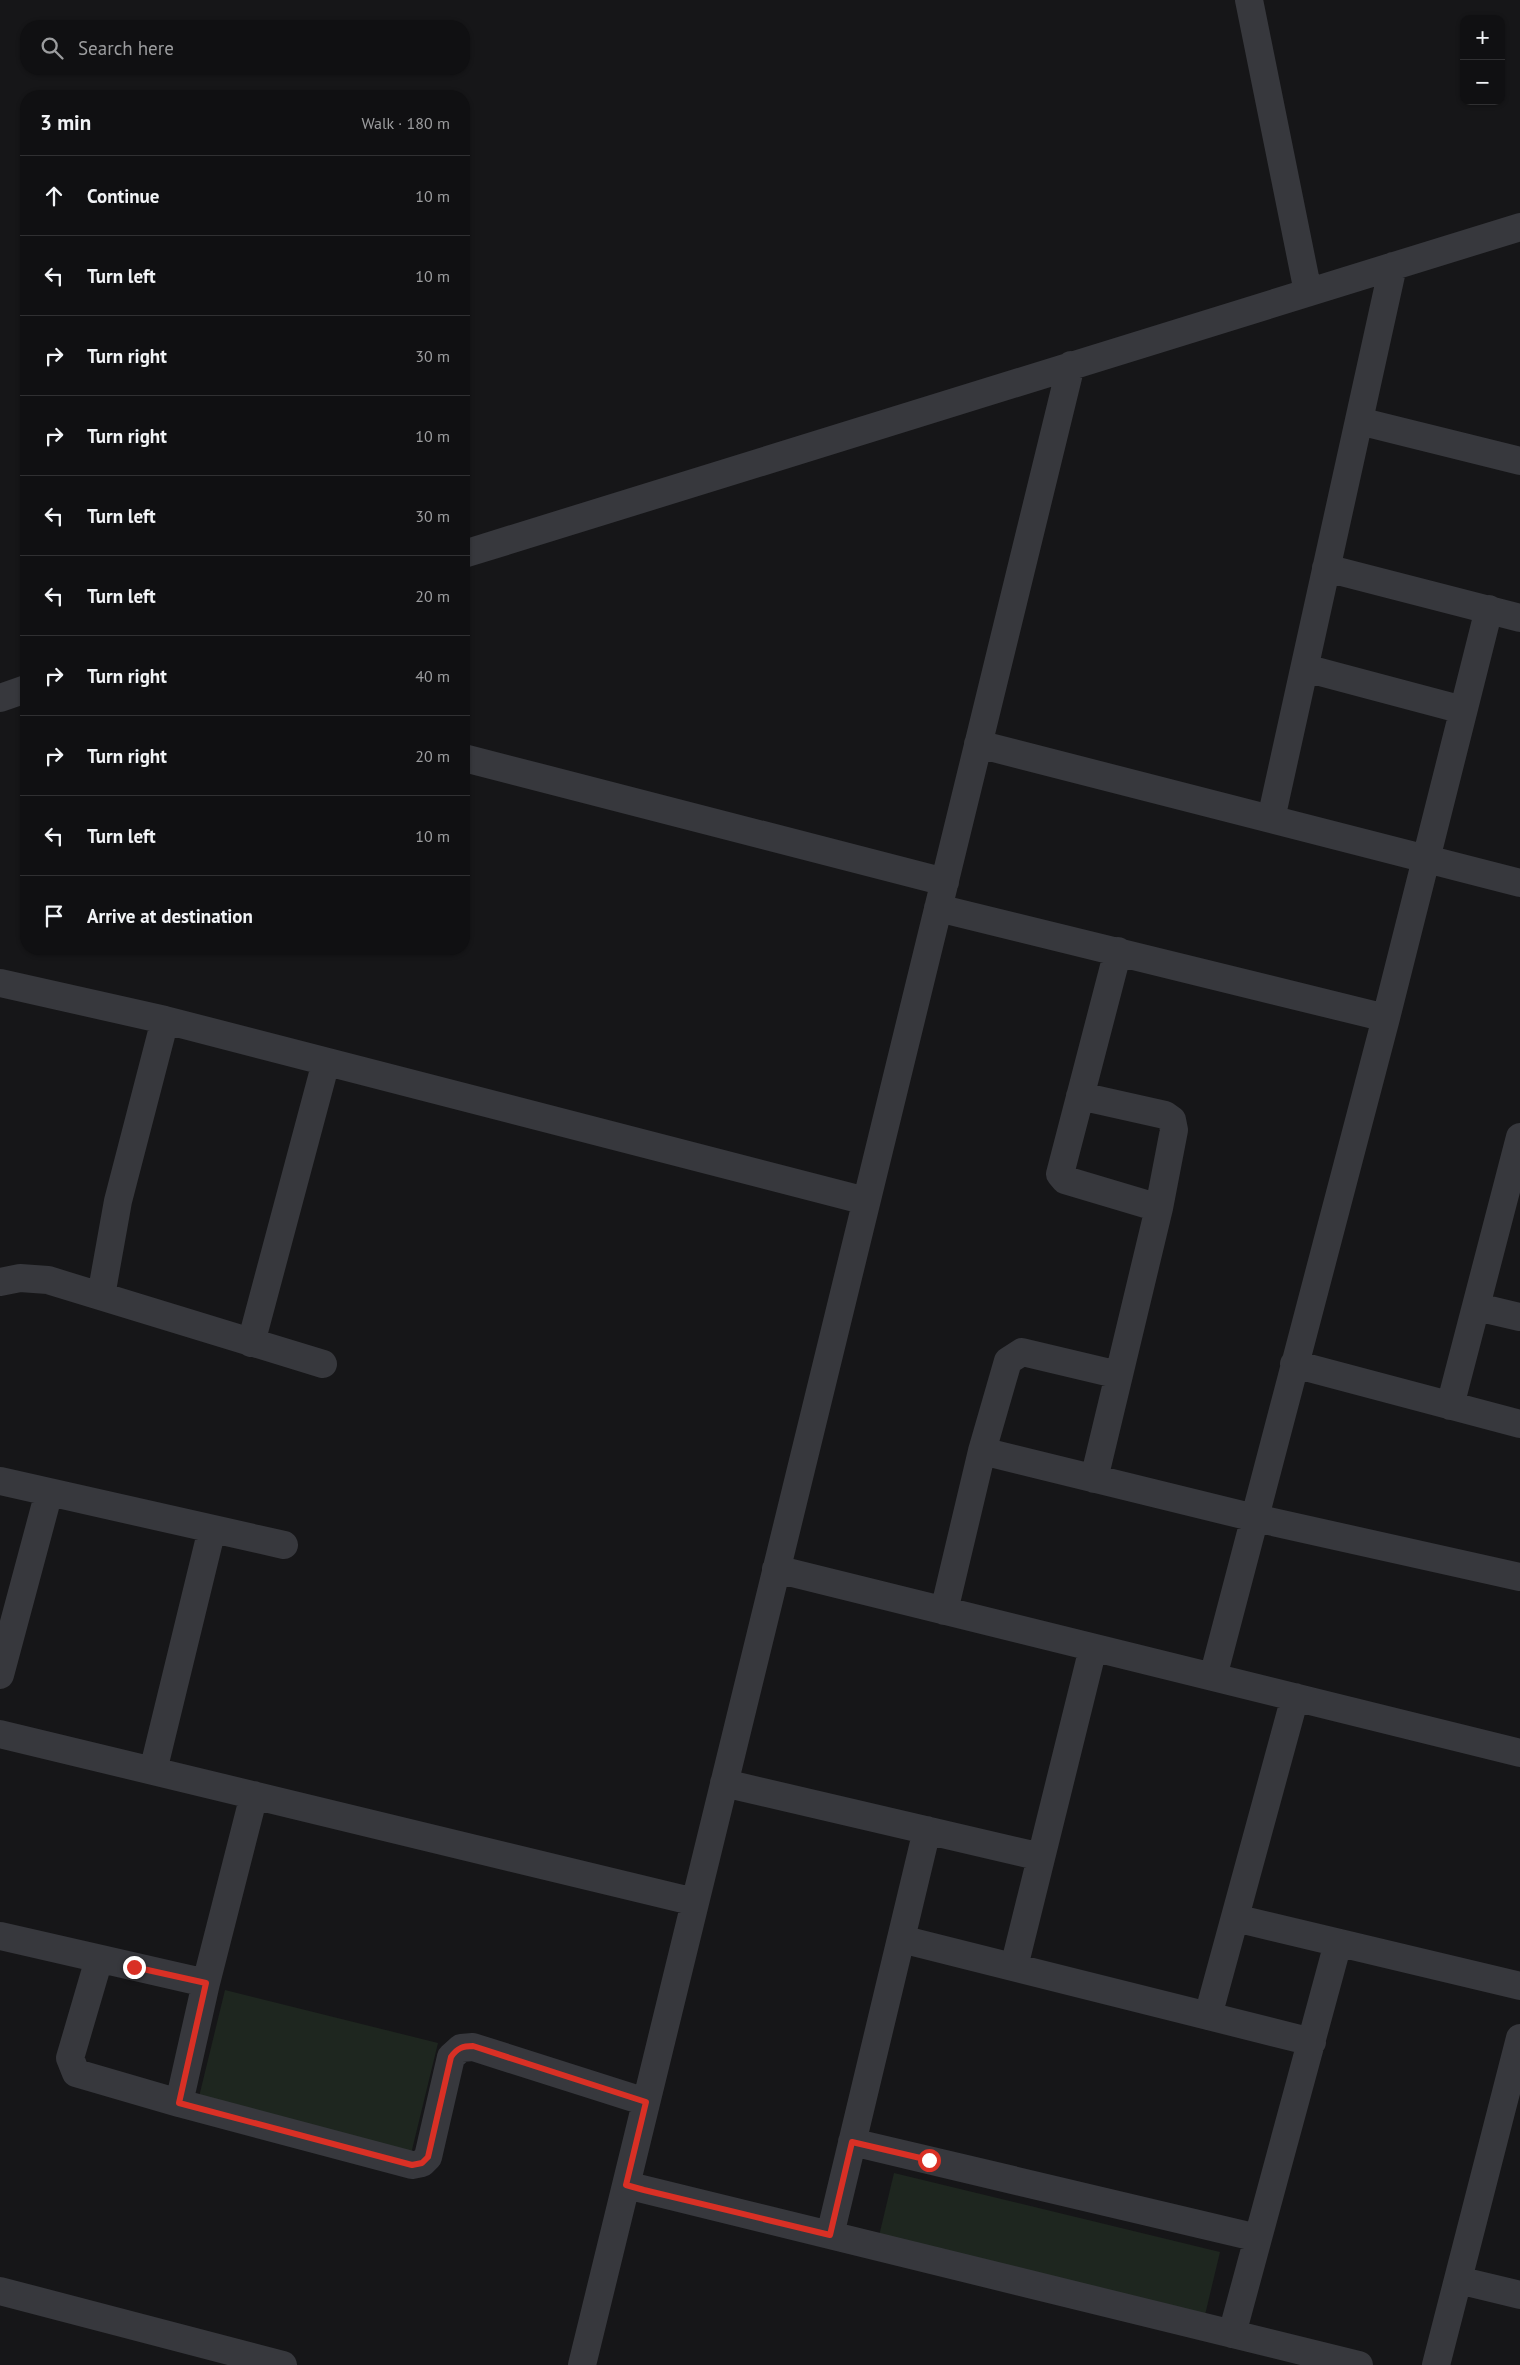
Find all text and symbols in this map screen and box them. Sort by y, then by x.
map controls [1460,15,1505,105]
button: + [1460,15,1505,60]
search box [20,20,470,75]
icon: search [38,34,66,62]
text: Search here [78,36,174,60]
button: − [1460,60,1505,105]
text: 3 min [40,109,91,136]
text: Walk · 180 m [361,113,450,133]
icon: ahead [40,182,68,210]
text: Continue [87,184,159,208]
text: 10 m [415,186,450,206]
icon: left [40,262,68,290]
text: Turn left [87,264,156,288]
text: 10 m [415,266,450,286]
icon: right [40,342,68,370]
text: Turn right [87,344,167,368]
text: 30 m [415,346,450,366]
icon: right [40,422,68,450]
text: Turn right [87,424,167,448]
text: 10 m [415,426,450,446]
icon: left [40,502,68,530]
text: Turn left [87,504,156,528]
text: 30 m [415,506,450,526]
icon: left [40,582,68,610]
text: Turn left [87,584,156,608]
text: 20 m [415,586,450,606]
icon: right [40,662,68,690]
text: Turn right [87,664,167,688]
text: 40 m [415,666,450,686]
icon: right [40,742,68,770]
text: Turn right [87,744,167,768]
text: 20 m [415,746,450,766]
icon: left [40,822,68,850]
text: Turn left [87,824,156,848]
text: 10 m [415,826,450,846]
icon: arrive [40,902,68,930]
text: Arrive at destination [87,904,253,928]
route end [123,1956,146,1979]
route start [918,2149,941,2172]

